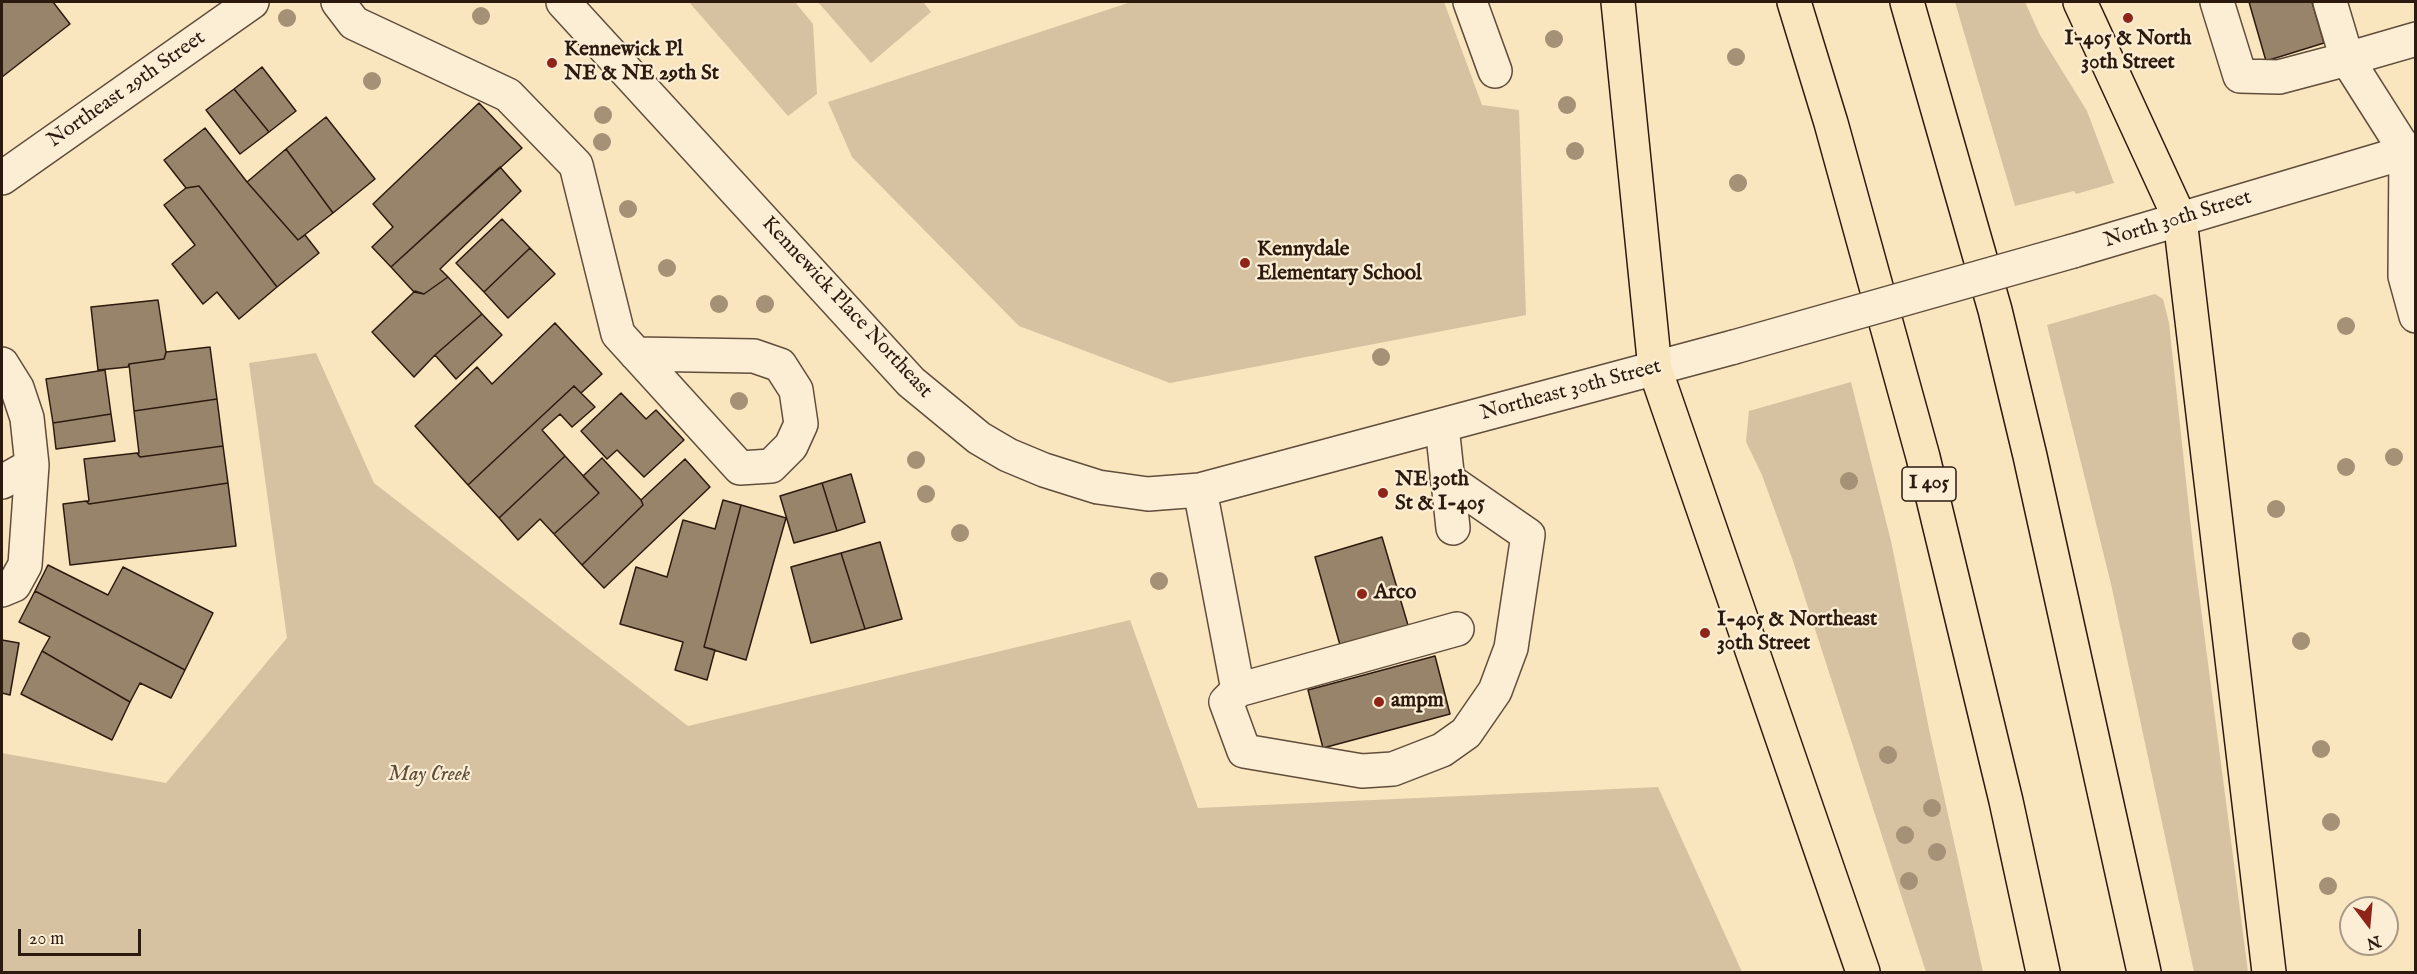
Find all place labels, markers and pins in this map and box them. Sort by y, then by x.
marker: I-405 & North 30th Street [2121,11,2135,25]
place label: I-405 & North 30th Street [2065,27,2191,77]
place label: Kennewick Pl NE & NE 29th St [564,38,719,88]
marker: Kennewick Pl NE & NE 29th St [545,56,559,70]
place label: Kennydale Elementary School [1257,238,1422,288]
marker: Kennydale Elementary School [1238,256,1252,270]
place label: NE 30th St & I-405 [1395,468,1485,518]
marker: NE 30th St & I-405 [1376,486,1390,500]
place label: Arco [1374,581,1416,607]
marker: Arco [1355,587,1369,601]
place label: I-405 & Northeast 30th Street [1717,608,1877,658]
marker: I-405 & Northeast 30th Street [1698,626,1712,640]
place label: ampm [1391,689,1444,715]
marker: ampm [1372,695,1386,709]

